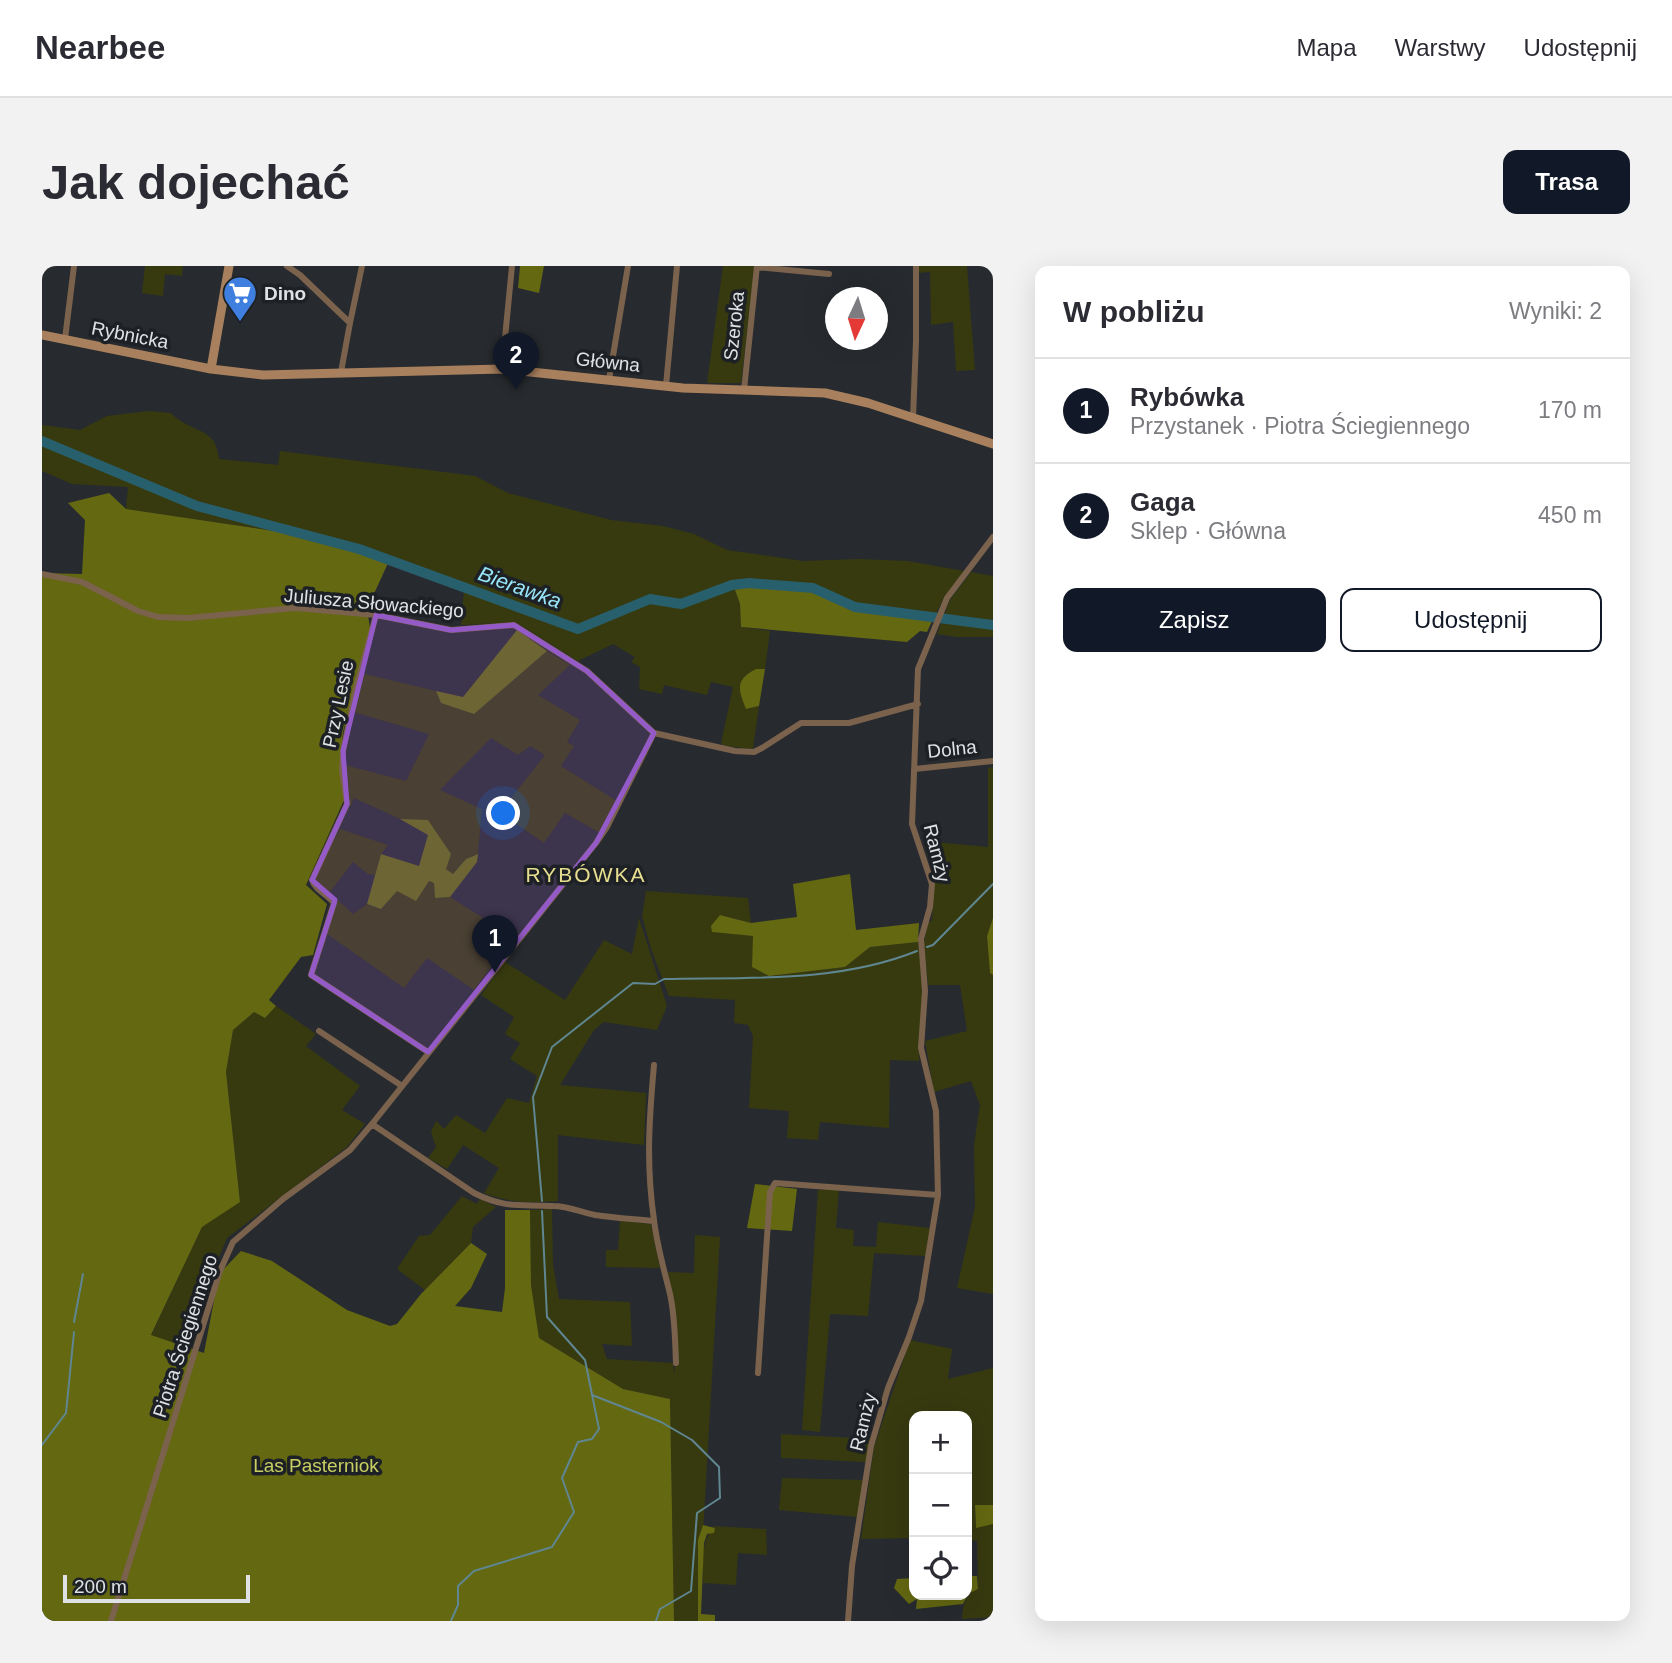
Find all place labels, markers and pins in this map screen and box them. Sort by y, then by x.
supermarket icon: Dino [221,274,259,323]
place label: Dino [264,283,306,304]
pin: 2 [493,332,539,390]
pin: 1 [472,915,518,973]

